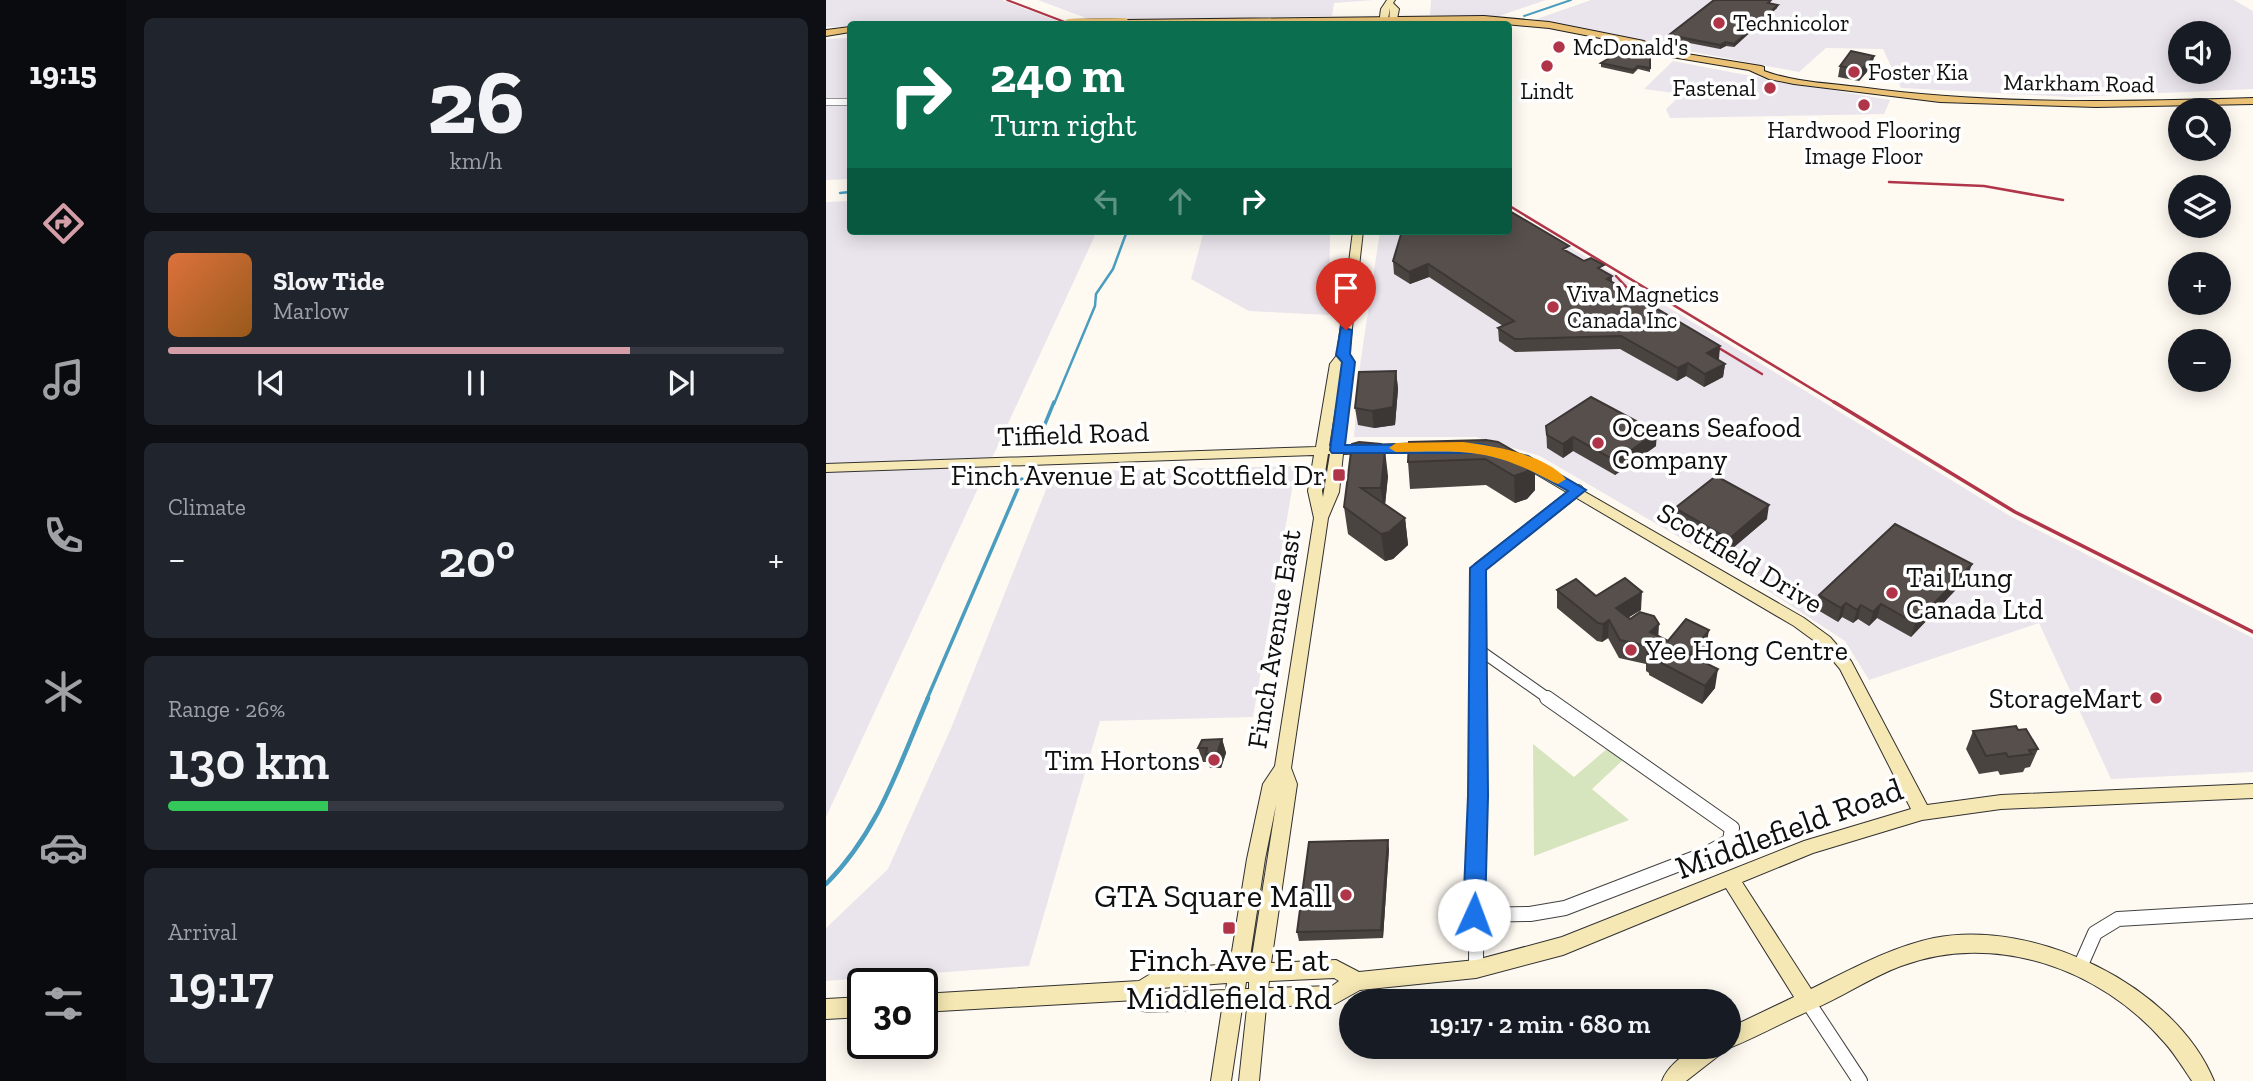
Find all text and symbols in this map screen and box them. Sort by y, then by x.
place label: Technicolor [1733,9,1850,37]
marker: Technicolor [1711,15,1727,31]
map controls [2168,21,2231,392]
button: sound [2168,21,2231,84]
place label: McDonald's [1573,33,1688,61]
marker: McDonald's [1551,39,1567,55]
text: 240 m [990,46,1125,105]
text: 26 [427,47,525,156]
icon: right [875,49,966,140]
text: 19:15 [29,54,97,92]
marker: Lindt [1539,58,1555,74]
place label: Foster Kia [1868,58,1968,86]
marker: Foster Kia [1846,64,1862,80]
street label: Markham Road [2003,68,2155,98]
place label: Fastenal [1673,74,1756,102]
place label: Lindt [1520,77,1574,105]
marker: Fastenal [1762,80,1778,96]
marker: Hardwood Flooring Image Floor [1856,97,1872,113]
button: search [2168,98,2231,161]
text: Turn right [990,106,1137,144]
place label: Hardwood Flooring Image Floor [1767,116,1961,170]
text: km/h [450,147,502,175]
button: layers [2168,175,2231,238]
icon: left [1088,182,1126,220]
icon: ahead [1161,182,1199,220]
icon: right [1234,182,1272,220]
icon: directions [39,199,88,248]
button: + [2168,252,2231,315]
pin [1316,258,1376,330]
text: Slow Tide [273,265,384,297]
icon: arrive [1327,269,1365,307]
place label: Viva Magnetics Canada Inc [1566,280,1719,334]
text: Marlow [273,297,349,325]
marker: Viva Magnetics Canada Inc [1545,299,1561,315]
button: − [2168,329,2231,392]
icon: music [39,355,88,404]
icon: previous [252,364,290,402]
icon: pause [457,364,495,402]
icon: next [662,364,700,402]
place label: Oceans Seafood Company [1612,411,1801,476]
street label: Tiffield Road [996,415,1150,453]
marker: Oceans Seafood Company [1590,435,1606,451]
place label: Finch Avenue E at Scottfield Dr [951,459,1325,492]
marker: Finch Avenue E at Scottfield Dr [1331,467,1347,483]
text: Climate [168,493,246,521]
street label: Scottfield Drive [1651,496,1829,620]
icon: phone [39,511,88,560]
street label: Finch Avenue East [1240,527,1308,751]
text: 20° [438,528,515,590]
text: − [168,536,186,582]
text: + [768,536,784,582]
place label: Tai Lung Canada Ltd [1906,561,2043,626]
marker: Tai Lung Canada Ltd [1884,585,1900,601]
place label: Yee Hong Centre [1644,634,1848,667]
marker: Yee Hong Centre [1623,642,1639,658]
icon: climate [39,667,88,716]
place label: StorageMart [1989,682,2143,715]
marker: StorageMart [2148,690,2164,706]
text: Range · 26% [168,695,285,723]
text: 130 km [168,730,329,792]
place label: Tim Hortons [1045,744,1200,777]
marker: Tim Hortons [1206,752,1222,768]
street label: Middlefield Road [1670,769,1908,887]
icon: car [39,823,88,872]
place label: GTA Square Mall [1094,876,1332,915]
position arrow [1437,878,1511,952]
marker: GTA Square Mall [1338,887,1354,903]
text: Arrival [168,918,237,946]
marker: Finch Ave E at Middlefield Rd [1221,920,1237,936]
place label: Finch Ave E at Middlefield Rd [1126,940,1332,1017]
text: 19:17 [168,953,274,1015]
speed limit sign: 30 [847,968,938,1059]
icon: filters [39,979,88,1028]
text: 19:17 · 2 min · 680 m [1430,1008,1650,1040]

